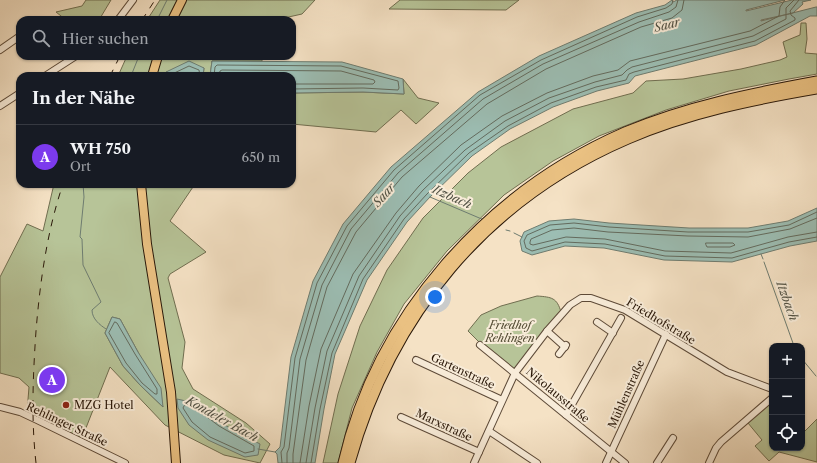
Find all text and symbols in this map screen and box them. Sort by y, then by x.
water label: Saar [651,14,683,35]
search box [16,16,296,60]
icon: search [30,27,52,49]
text: Hier suchen [62,29,149,48]
text: In der Nähe [32,88,135,108]
text: WH 750 [70,139,131,158]
text: A [40,149,50,165]
text: 650 m [242,149,280,165]
text: Ort [70,158,91,174]
water label: Saar [369,179,399,210]
water label: Itzbach [429,181,474,212]
water label: Itzbach [773,278,802,323]
your location [425,287,445,307]
street label: Friedhofstraße [624,295,698,347]
park label: Friedhof Rehlingen [484,318,536,345]
map controls [769,343,805,451]
button: + [769,343,805,379]
street label: Gartenstraße [429,350,497,392]
street label: Mühlenstraße [605,358,647,430]
street label: Nikolausstraße [523,364,593,426]
pin: A [39,365,65,395]
button: − [769,379,805,415]
water label: Kondeler Bach [183,392,261,445]
place label: MZG Hotel [74,398,134,412]
street label: Rehlinger Straße [24,399,110,449]
marker: MZG Hotel [61,400,71,410]
street label: Marxstraße [414,406,474,444]
button: locate [769,415,805,451]

